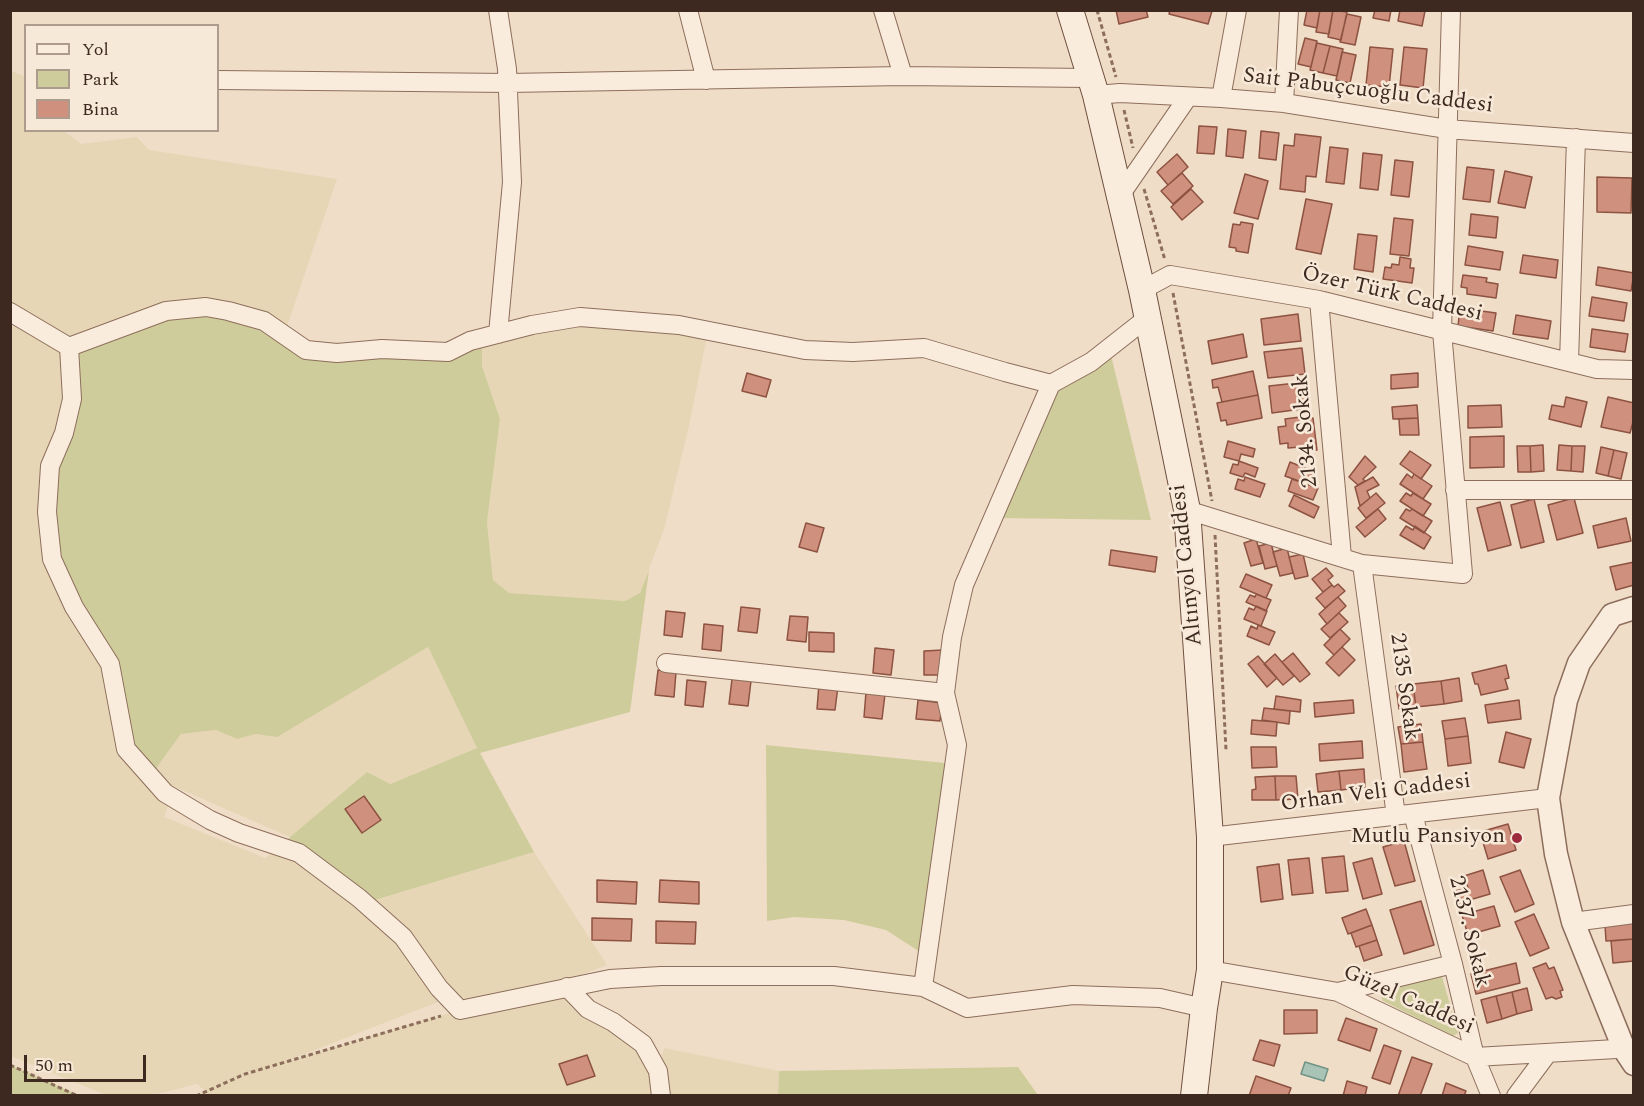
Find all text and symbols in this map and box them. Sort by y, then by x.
legend [24,24,219,132]
text: Yol [82,36,109,63]
street label: Sait Pabuçcuoğlu Caddesi [1241,64,1495,120]
text: Park [82,66,119,93]
text: Bina [82,96,119,123]
street label: Özer Türk Caddesi [1299,261,1485,329]
street label: 2134. Sokak [1289,373,1325,489]
street label: Altınyol Caddesi [1166,483,1210,647]
street label: 2135 Sokak [1382,632,1424,742]
street label: Orhan Veli Caddesi [1279,769,1473,819]
place label: Mutlu Pansiyon [1351,825,1505,851]
marker: Mutlu Pansiyon [1510,831,1524,845]
street label: 2137. Sokak [1441,874,1495,990]
street label: Güzel Caddesi [1338,960,1478,1042]
scale bar [27,1043,148,1081]
text: 50 m [35,1052,73,1079]

